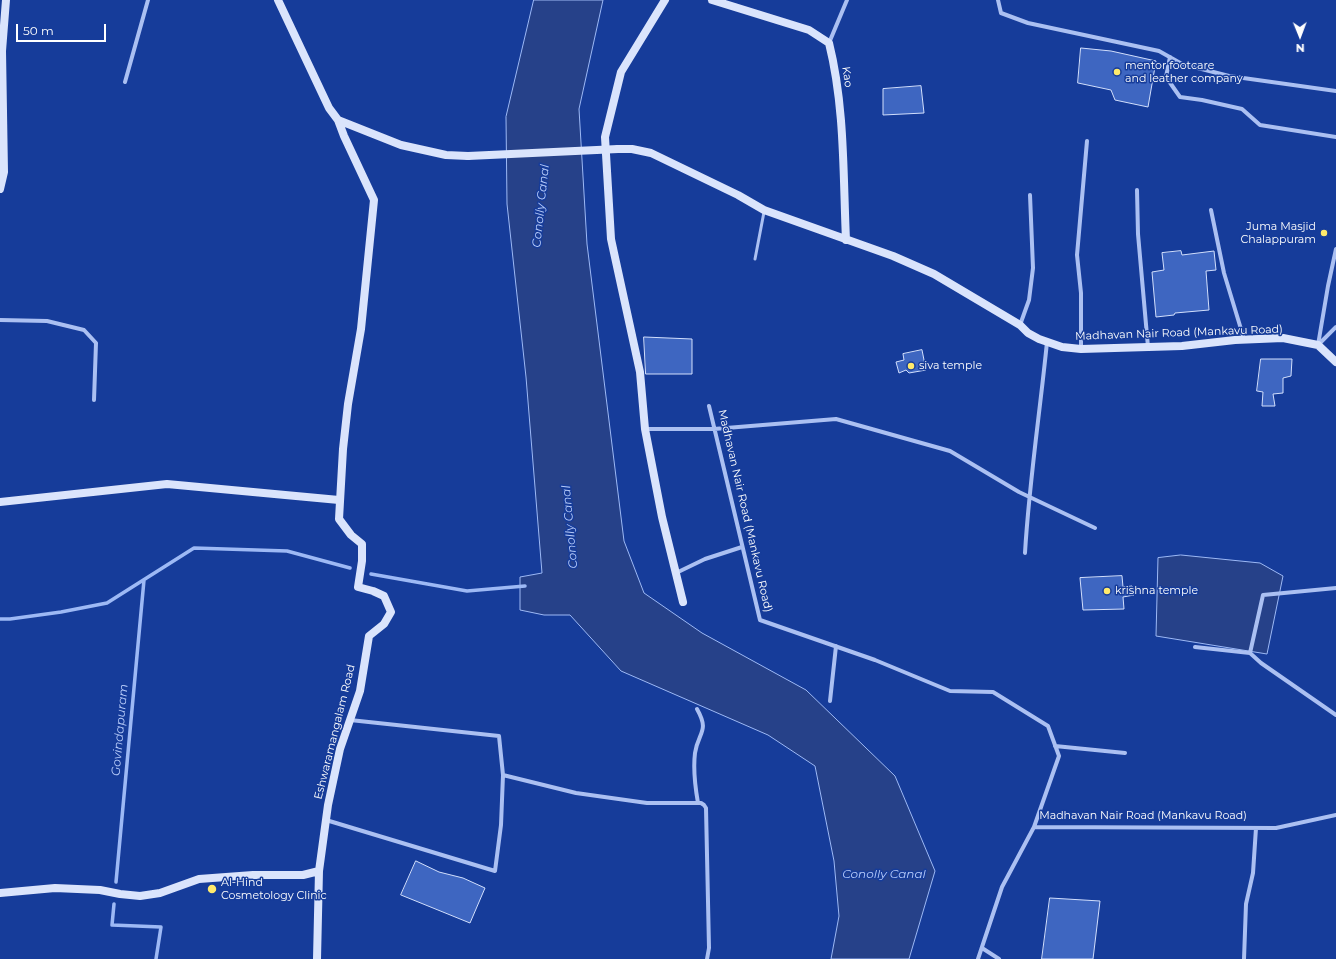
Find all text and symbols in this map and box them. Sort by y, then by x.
scale bar [18,16,108,42]
north arrow [1280,16,1320,56]
text: 50 m [23,23,54,38]
text: N [1296,41,1305,55]
place label: mentor footcare and leather company [1125,59,1243,85]
street label: Kao [839,66,855,88]
marker: mentor footcare and leather company [1112,67,1122,77]
water label: Conolly Canal [529,164,553,248]
place label: Juma Masjid Chalappuram [1240,220,1316,246]
marker: Juma Masjid Chalappuram [1319,228,1329,238]
street label: Madhavan Nair Road (Mankavu Road) [1075,323,1283,343]
place label: siva temple [919,359,982,373]
marker: siva temple [906,361,916,371]
street label: Madhavan Nair Road (Mankavu Road) [715,408,775,614]
water label: Conolly Canal [559,485,581,569]
place label: krishna temple [1115,584,1198,598]
marker: krishna temple [1102,586,1112,596]
street label: Eshwaramangalam Road [312,663,358,801]
water label: Govindapuram [109,683,131,777]
street label: Madhavan Nair Road (Mankavu Road) [1039,809,1247,823]
water label: Conolly Canal [842,867,926,881]
place label: Al-Hind Cosmetology Clinic [221,876,327,902]
marker: Al-Hind Cosmetology Clinic [206,883,218,895]

